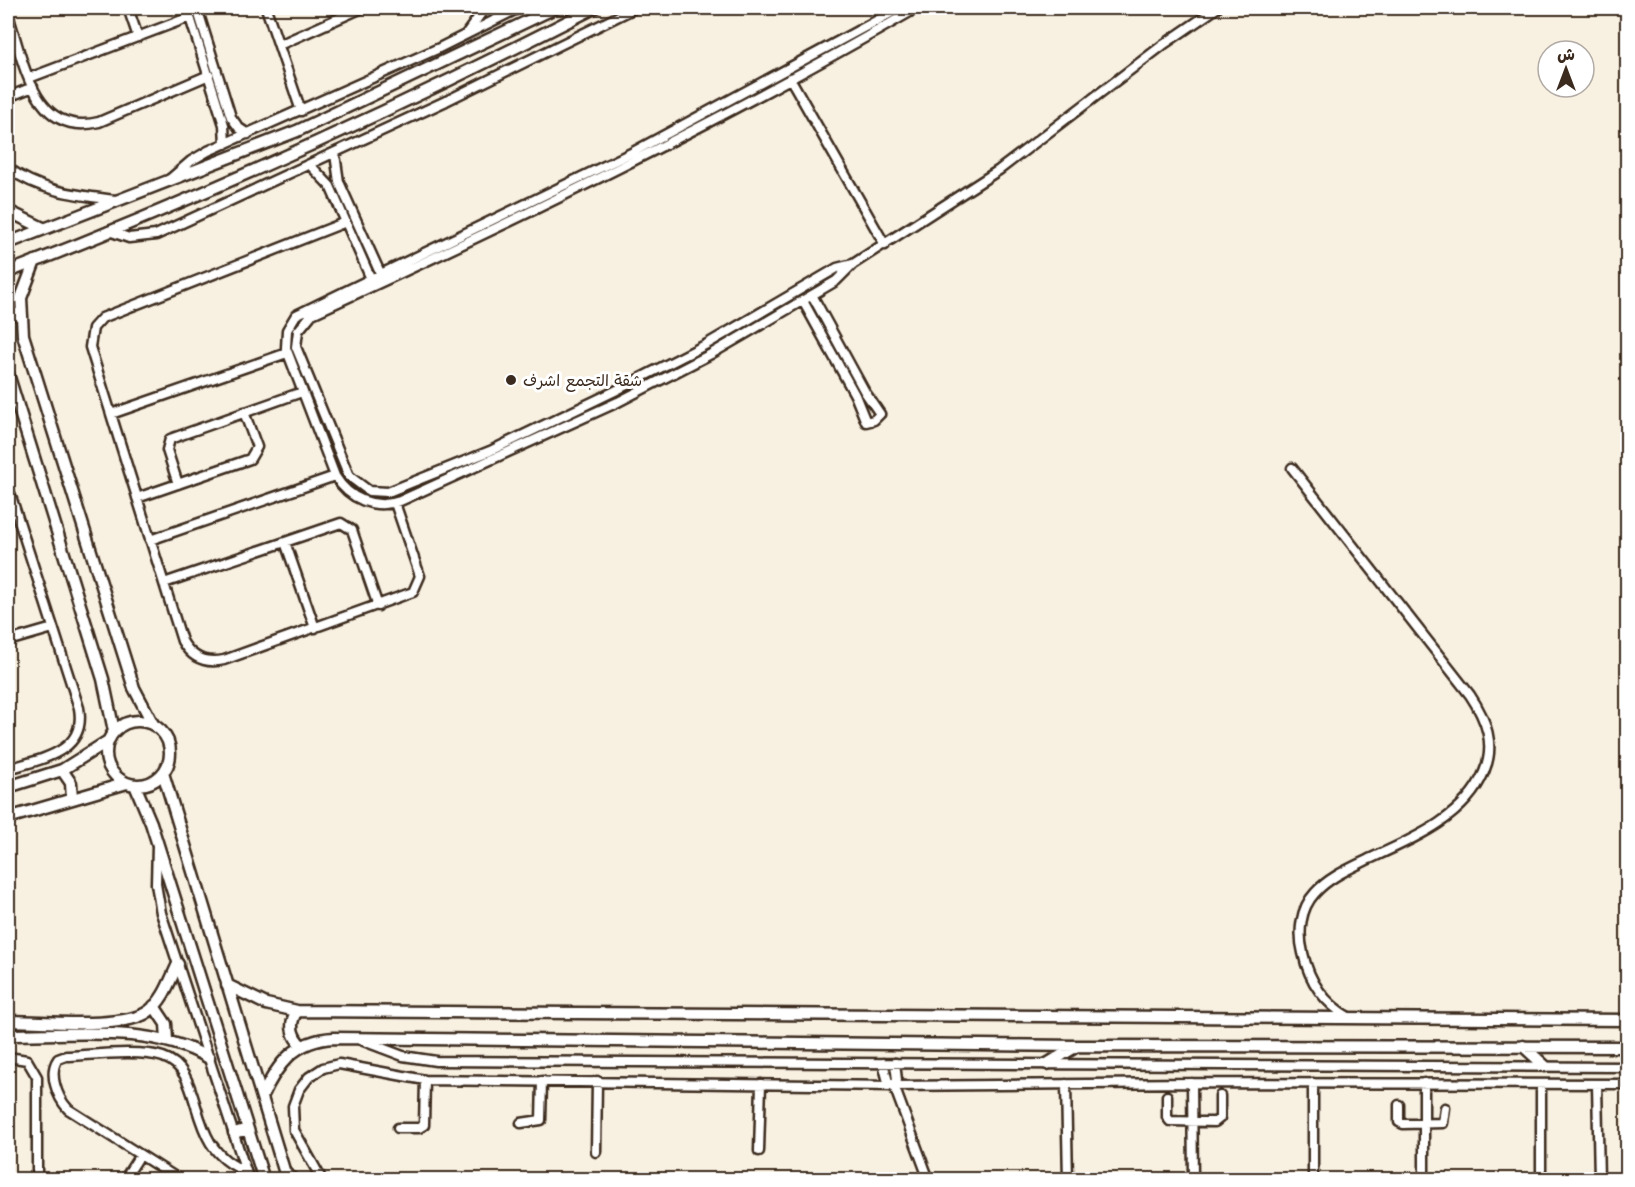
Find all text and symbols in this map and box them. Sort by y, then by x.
north arrow [1536,39,1596,99]
text: ش [1557,44,1575,65]
place label: شقة التجمع اشرف [523,370,642,392]
marker: شقة التجمع اشرف [504,373,518,387]

